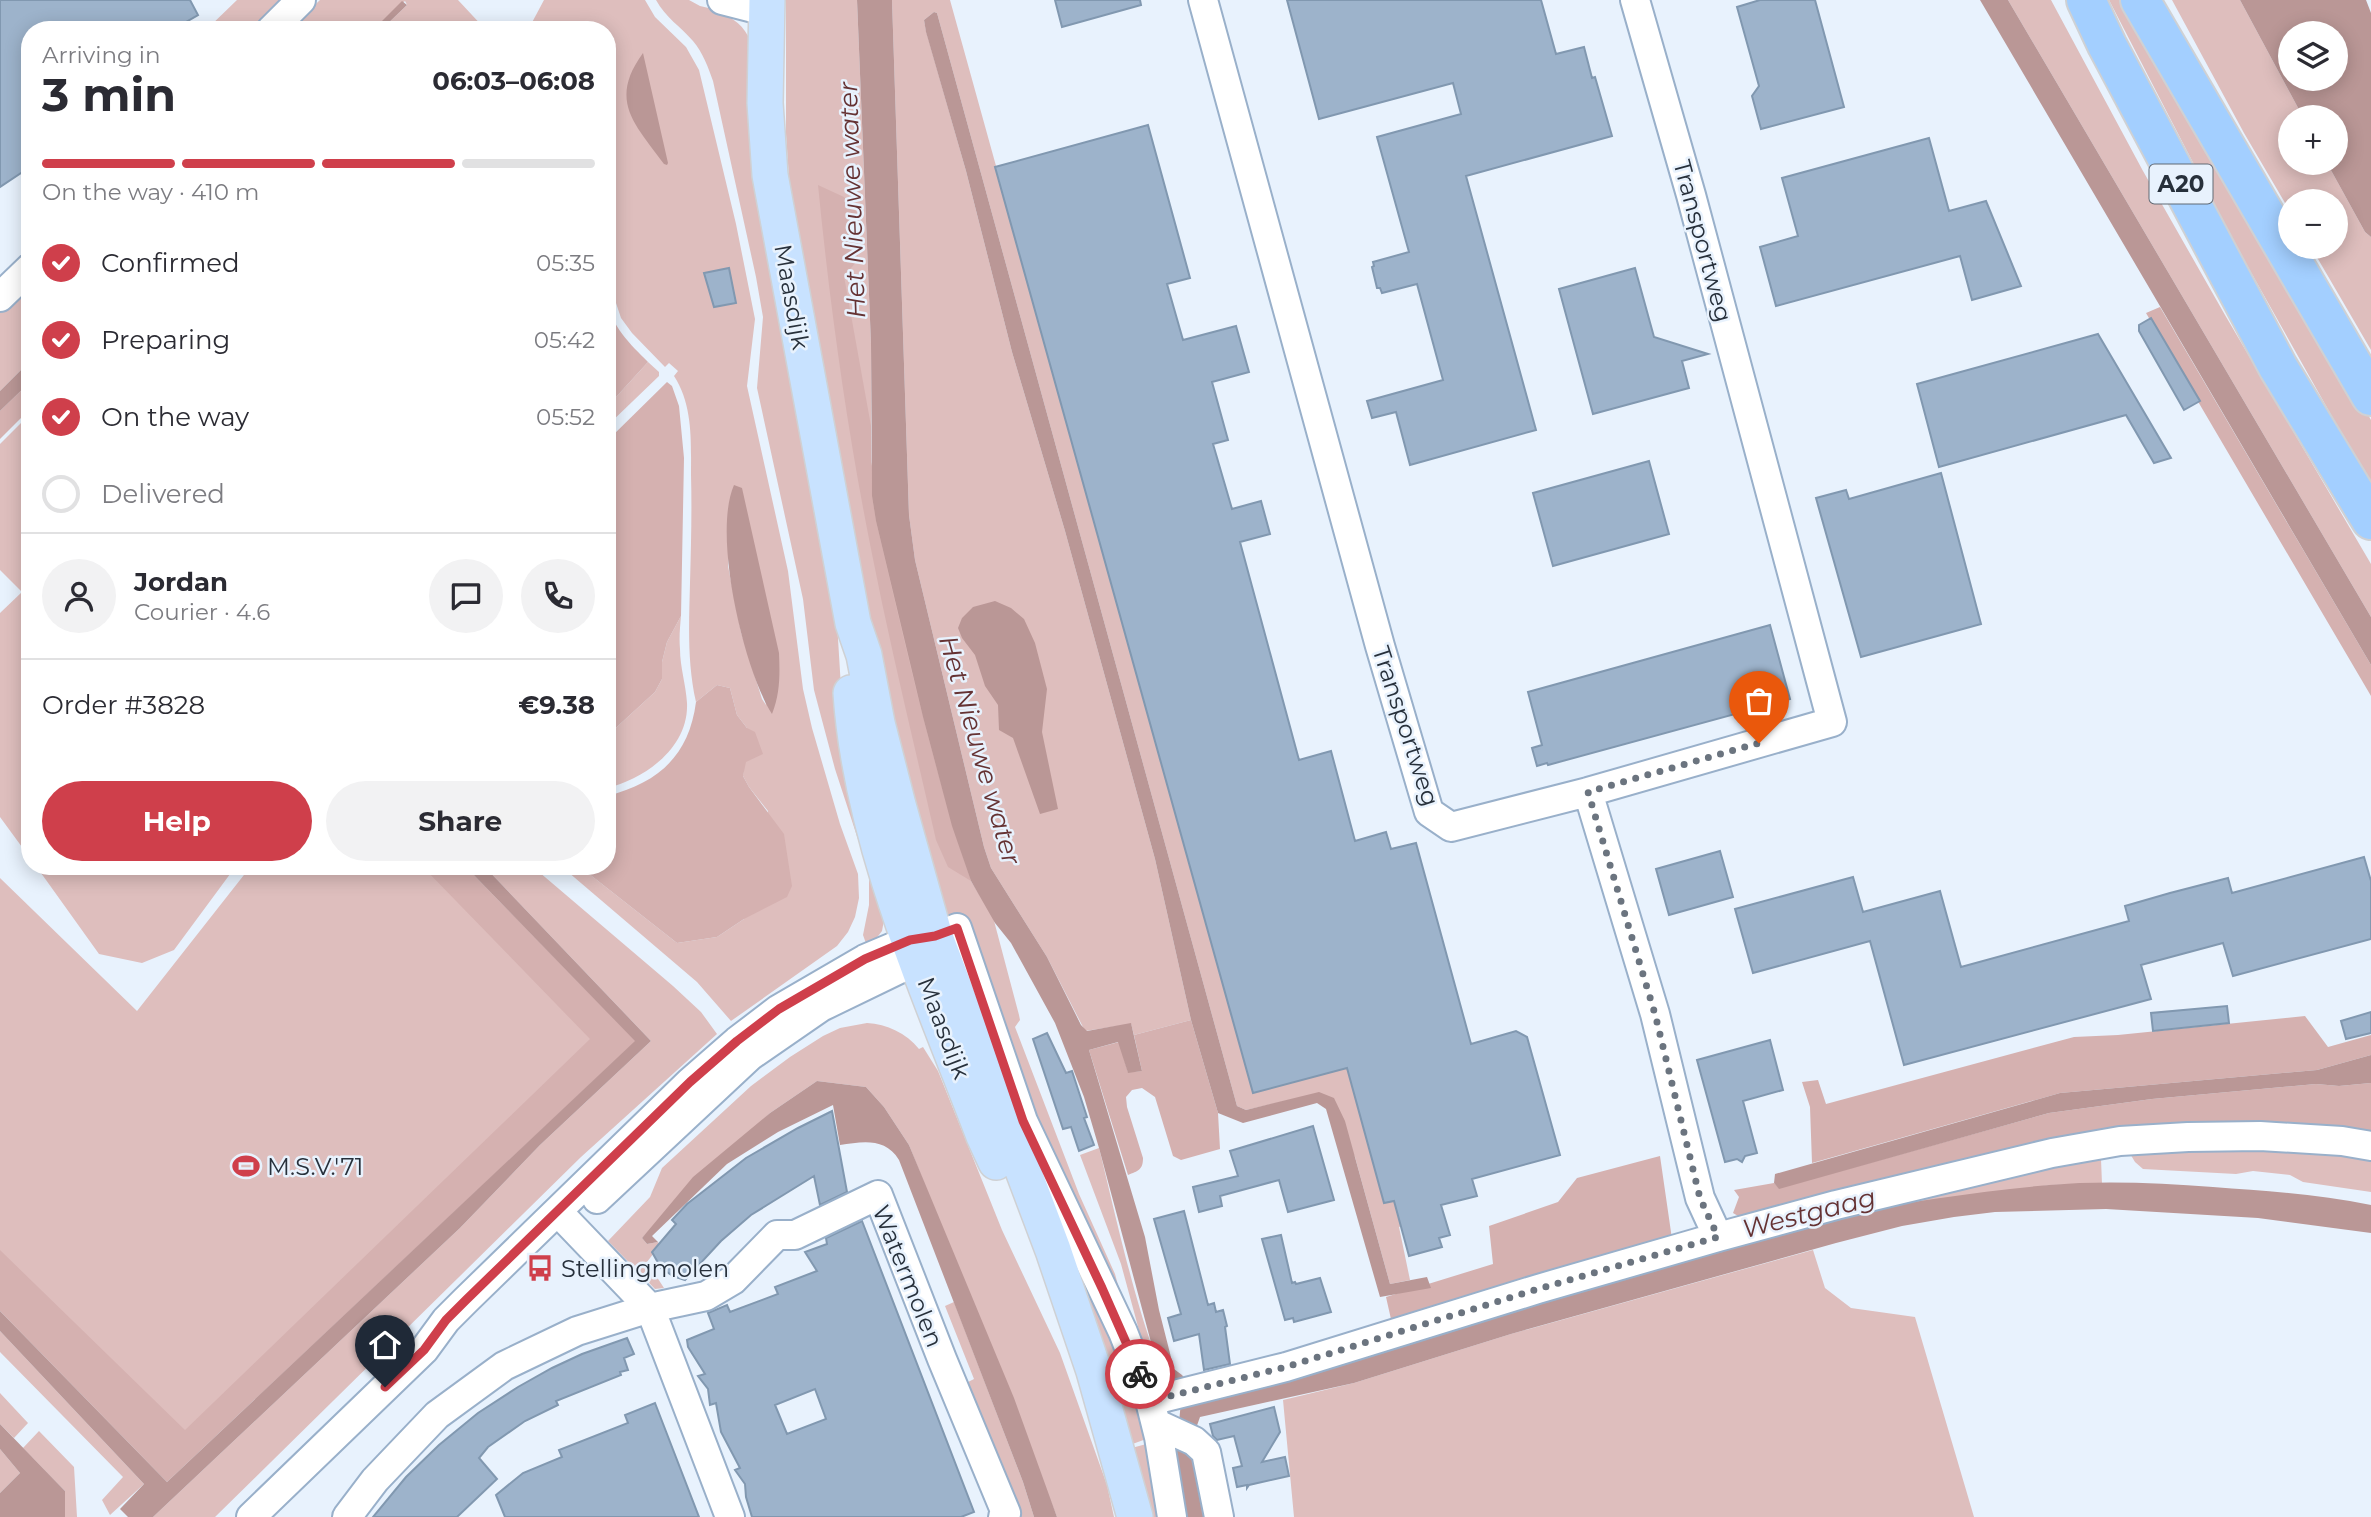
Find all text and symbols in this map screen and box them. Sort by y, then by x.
map controls [2278,21,2348,259]
button: layers [2278,21,2348,91]
text: Arriving in [42,41,161,69]
text: 06:03–06:08 [432,65,595,97]
text: 3 min [42,66,176,123]
water label: Het Nieuwe water [832,81,872,319]
button: + [2278,105,2348,175]
street label: Transportweg [1667,157,1739,325]
road number: A20 [2150,164,2212,204]
text: On the way · 410 m [42,178,259,206]
button: − [2278,189,2348,259]
street label: Maasdijk [768,242,816,353]
icon: check [42,244,80,282]
text: Confirmed [101,247,240,279]
text: 05:35 [536,249,595,277]
icon: check [42,321,80,359]
text: Preparing [101,324,230,356]
text: 05:42 [534,326,595,354]
icon: check [42,398,80,436]
text: On the way [101,401,249,433]
text: 05:52 [536,403,595,431]
text: Delivered [101,478,225,510]
button: person [42,559,116,633]
button: chat [429,559,503,633]
button: phone [521,559,595,633]
text: Jordan [134,566,228,598]
text: Courier · 4.6 [134,598,270,626]
water label: Het Nieuwe water [932,632,1028,869]
street label: Transportweg [1366,642,1446,810]
pin [1729,671,1789,743]
icon: bag [1740,682,1778,720]
text: Order #3828 [42,689,205,721]
text: €9.38 [518,689,595,721]
button: Help [42,781,312,861]
button: Share [326,781,595,861]
street label: Maasdijk [911,973,977,1084]
sports icon: M.S.V.'71 [231,1151,261,1181]
place label: M.S.V.'71 [267,1152,364,1181]
water label: Westgaag [1739,1181,1879,1245]
street label: Watermolen [866,1201,950,1351]
bus stop icon: Stellingmolen [525,1253,555,1283]
place label: Stellingmolen [561,1254,729,1283]
pin [355,1315,415,1387]
icon: home [366,1326,404,1364]
courier [1105,1339,1175,1409]
icon: bike [1121,1355,1159,1393]

